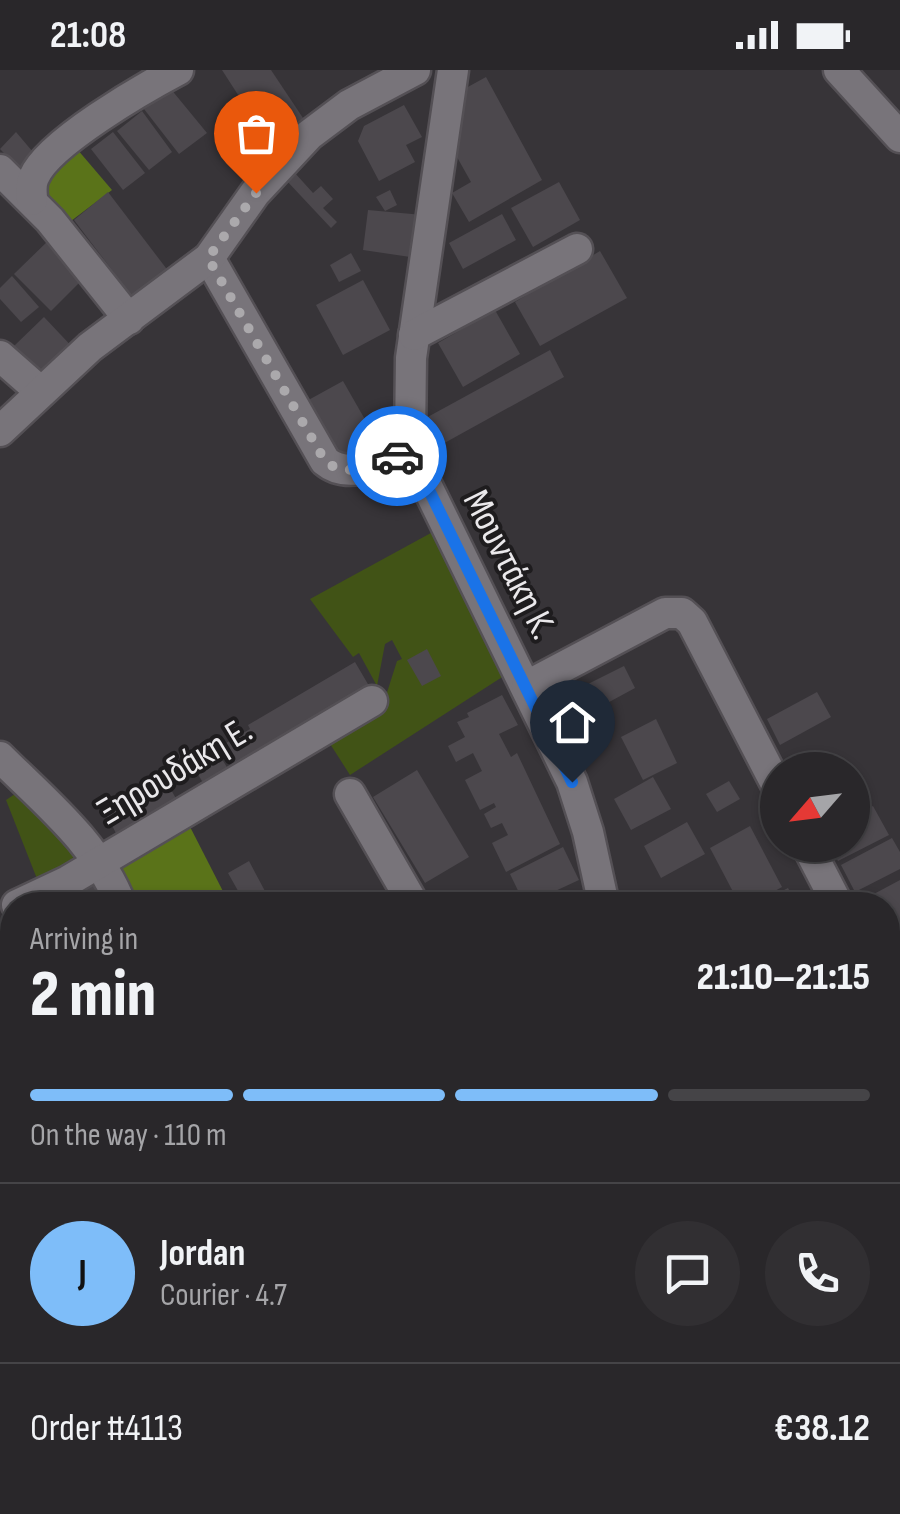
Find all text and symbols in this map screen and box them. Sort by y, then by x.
text: 21:08 [50,13,126,58]
pin [214,91,299,194]
icon: bag [229,106,284,161]
courier [347,406,447,506]
icon: car [370,429,425,484]
street label: Μουντάκη Κ. [453,483,566,647]
pin [530,680,615,783]
icon: home [545,695,600,750]
street label: Ξηρουδάκη Ε. [89,708,260,835]
north arrow [760,752,870,862]
map controls [760,752,870,862]
text: Arriving in [30,920,138,959]
text: 21:10–21:15 [697,955,870,1000]
text: 2 min [30,957,156,1035]
text: On the way · 110 m [30,1116,227,1155]
button: chat [635,1221,740,1326]
button: phone [765,1221,870,1326]
text: Jordan [160,1231,245,1276]
text: J [78,1251,87,1296]
text: Courier · 4.7 [160,1276,287,1315]
text: Order #4113 [30,1406,183,1451]
text: €38.12 [774,1406,870,1451]

